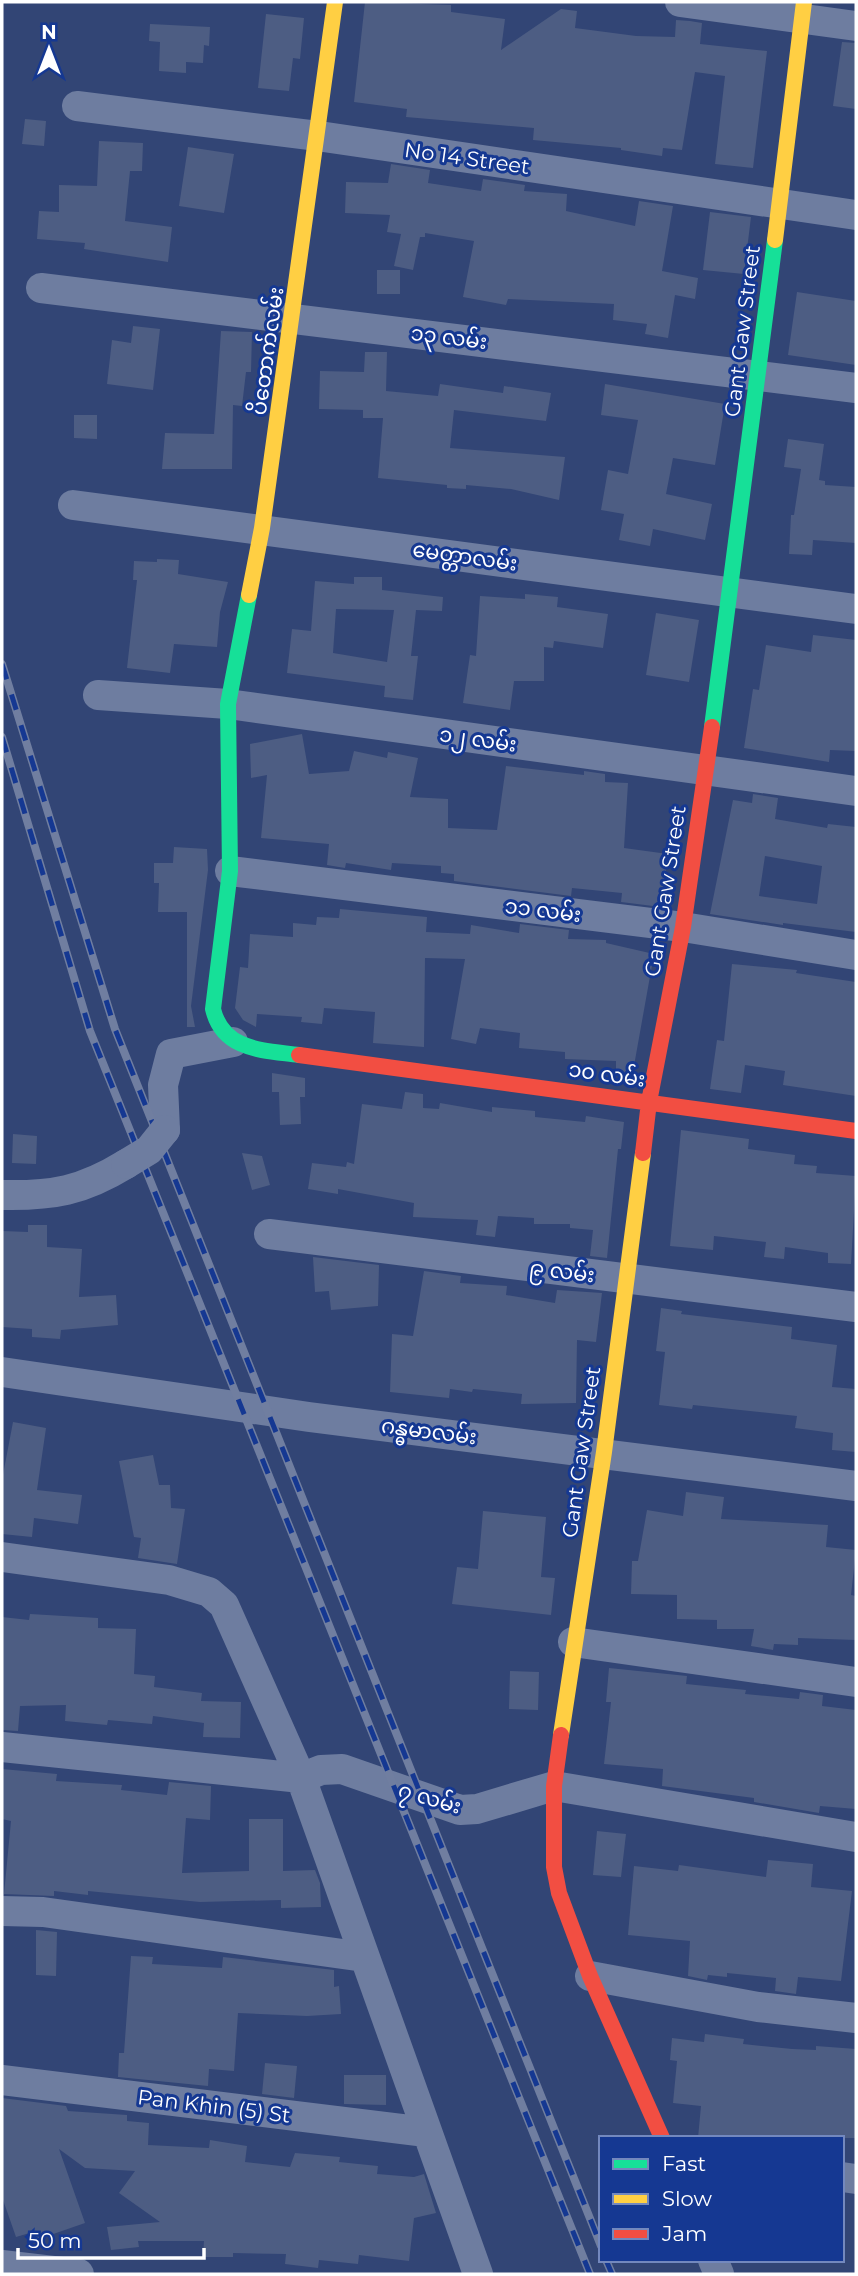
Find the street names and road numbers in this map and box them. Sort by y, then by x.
street label: No 14 Street [403,137,531,179]
street label: Gant Gaw Street [719,244,765,418]
street label: ပိတောက်လမ်း [243,285,288,417]
street label: ၁၃ လမ်း [409,317,489,359]
street label: မေတ္တာလမ်း [410,533,519,581]
street label: ၁၂ လမ်း [437,718,519,762]
street label: Gant Gaw Street [639,804,691,978]
street label: ၁၁ လမ်း [503,890,583,927]
street label: ၁၀ လမ်း [567,1053,647,1092]
street label: ၉ လမ်း [527,1252,597,1292]
street label: Gant Gaw Street [557,1365,605,1539]
street label: ဂန္ဓမာလမ်း [379,1410,479,1455]
street label: ၇ လမ်း [394,1774,465,1824]
street label: Pan Khin (5) St [136,2084,292,2128]

